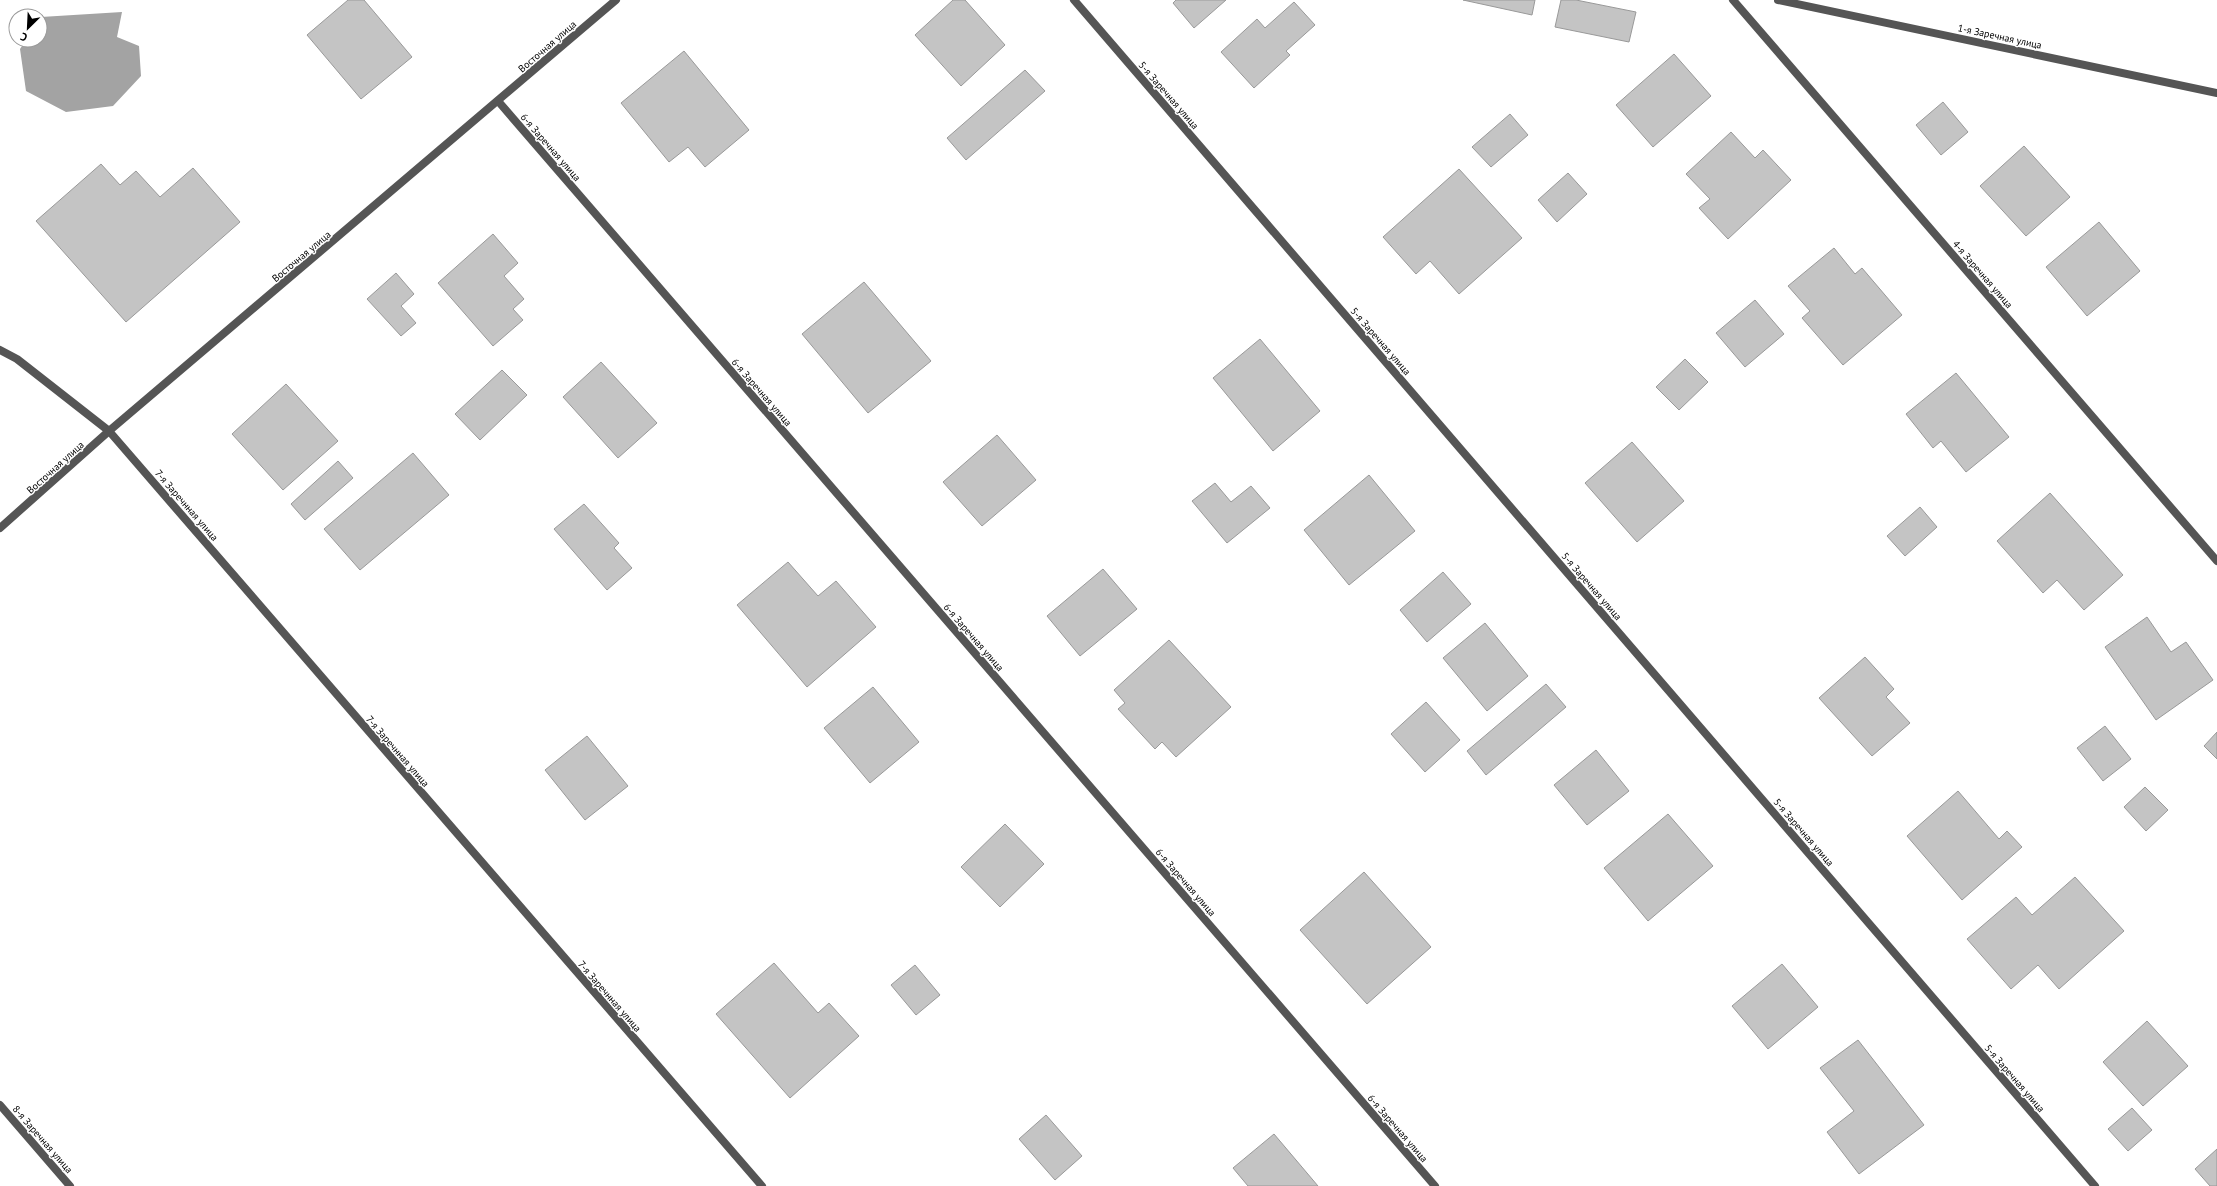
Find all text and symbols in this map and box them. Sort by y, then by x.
north arrow [8,8,48,48]
street label: Восточная улица [516,18,579,75]
street label: 1-я Заречная улица [1957,21,2043,52]
text: С [18,29,30,45]
street label: 5-я Заречная улица [1136,59,1202,132]
street label: 6-я Заречная улица [518,111,584,184]
street label: Восточная улица [269,228,333,285]
street label: 4-я Заречная улица [1950,238,2016,311]
street label: 5-я Заречная улица [1348,305,1414,378]
street label: 6-я Заречная улица [729,356,795,429]
street label: Восточная улица [24,438,87,497]
street label: 7-я Заречнная улица [152,467,221,544]
street label: 5-я Заречная улица [1559,550,1625,623]
street label: 6-я Заречная улица [941,601,1007,674]
street label: 7-я Заречнная улица [363,713,432,790]
street label: 5-я Заречная улица [1771,796,1837,869]
street label: 6-я Заречная улица [1153,846,1219,919]
street label: 7-я Заречнная улица [575,958,644,1035]
street label: 5-я Заречная улица [1982,1042,2048,1115]
street label: 6-я Заречная улица [1365,1092,1431,1165]
street label: 8-я Заречная улица [10,1103,76,1176]

